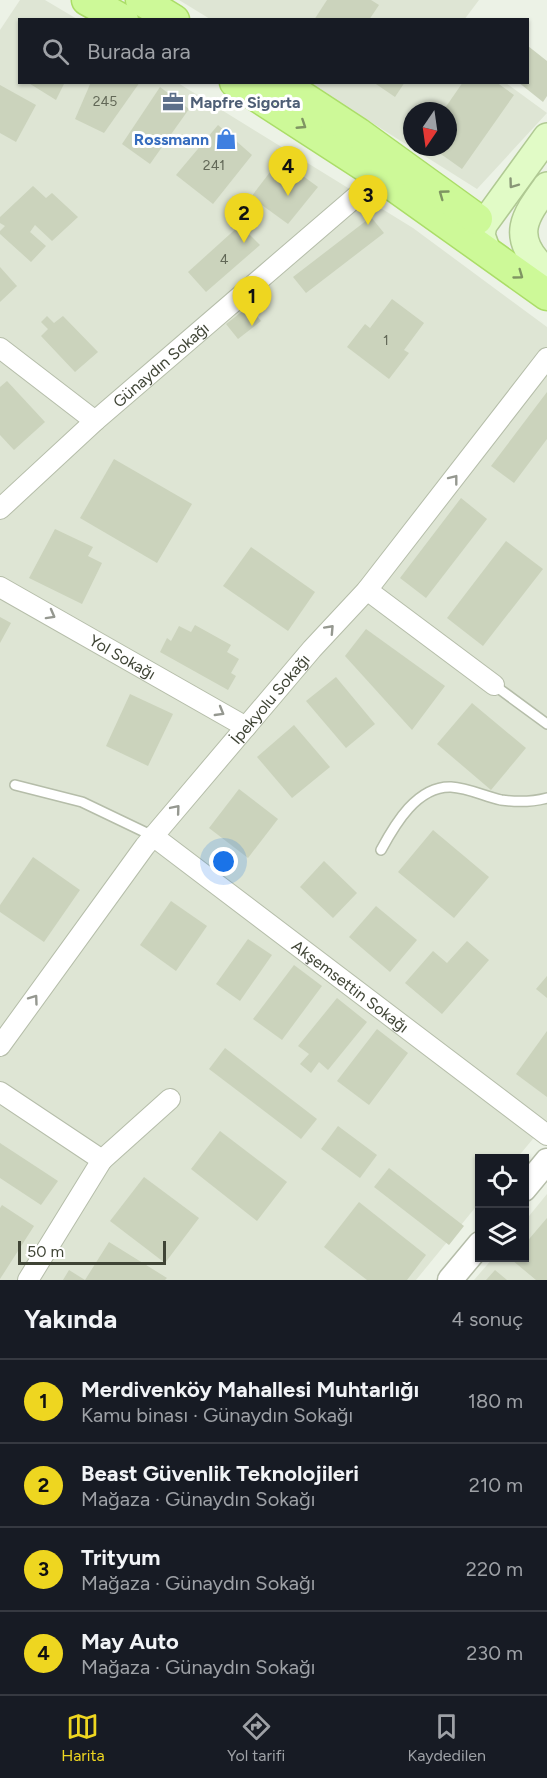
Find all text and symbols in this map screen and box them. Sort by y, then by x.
search box [18,18,529,84]
icon: search [39,35,72,68]
text: Burada ara [87,38,191,65]
office icon: Mapfre Sigorta [161,90,185,114]
house number: 245 [93,93,117,110]
place label: Mapfre Sigorta [190,93,301,112]
north arrow [403,102,457,156]
one-way arrow [295,118,306,129]
shop icon: Rossmann [214,127,238,151]
place label: Rossmann [134,130,209,149]
pin: 4 [268,146,308,196]
house number: 241 [203,157,225,174]
pin: 3 [348,176,388,225]
one-way arrow [509,178,520,189]
one-way arrow [438,190,449,201]
pin: 2 [224,194,264,243]
house number: 4 [220,251,229,268]
one-way arrow [513,268,524,279]
pin: 1 [232,276,272,326]
street label: Günaydın Sokağı [109,319,213,411]
house number: 1 [383,332,389,349]
one-way arrow [446,474,457,485]
one-way arrow [45,608,55,619]
one-way arrow [323,626,334,636]
street label: Yol Sokağı [86,631,159,684]
street label: İpekyolu Sokağı [227,650,314,748]
one-way arrow [214,705,225,717]
one-way arrow [169,805,180,816]
your location [209,847,238,876]
street label: Akşemsettin Sokağı [288,936,412,1037]
one-way arrow [27,995,38,1006]
map controls [475,1154,529,1262]
button: locate [475,1154,529,1208]
button: layers [475,1208,529,1262]
scale bar [18,1238,166,1266]
text: 50 m [27,1242,64,1261]
text: Yakında [24,1303,117,1335]
text: 4 sonuç [452,1307,523,1331]
text: Merdivenköy Mahallesi Muhtarlığı [81,1376,419,1403]
text: 1 [39,1389,48,1413]
text: 180 m [468,1389,523,1413]
text: Kamu binası · Günaydın Sokağı [81,1403,353,1427]
text: Beast Güvenlik Teknolojileri [81,1460,359,1487]
text: 2 [38,1473,49,1497]
text: 210 m [469,1473,523,1497]
text: Mağaza · Günaydın Sokağı [81,1487,315,1511]
text: Trityum [81,1544,160,1571]
text: 3 [38,1557,49,1581]
text: 220 m [466,1557,523,1581]
text: Mağaza · Günaydın Sokağı [81,1571,315,1595]
text: May Auto [81,1628,179,1655]
text: 4 [37,1641,50,1665]
text: 230 m [466,1641,523,1665]
text: Mağaza · Günaydın Sokağı [81,1655,315,1679]
tab: Harita [61,1710,105,1765]
tab: Yol tarifi [227,1710,285,1765]
tab: Kaydedilen [408,1710,486,1765]

